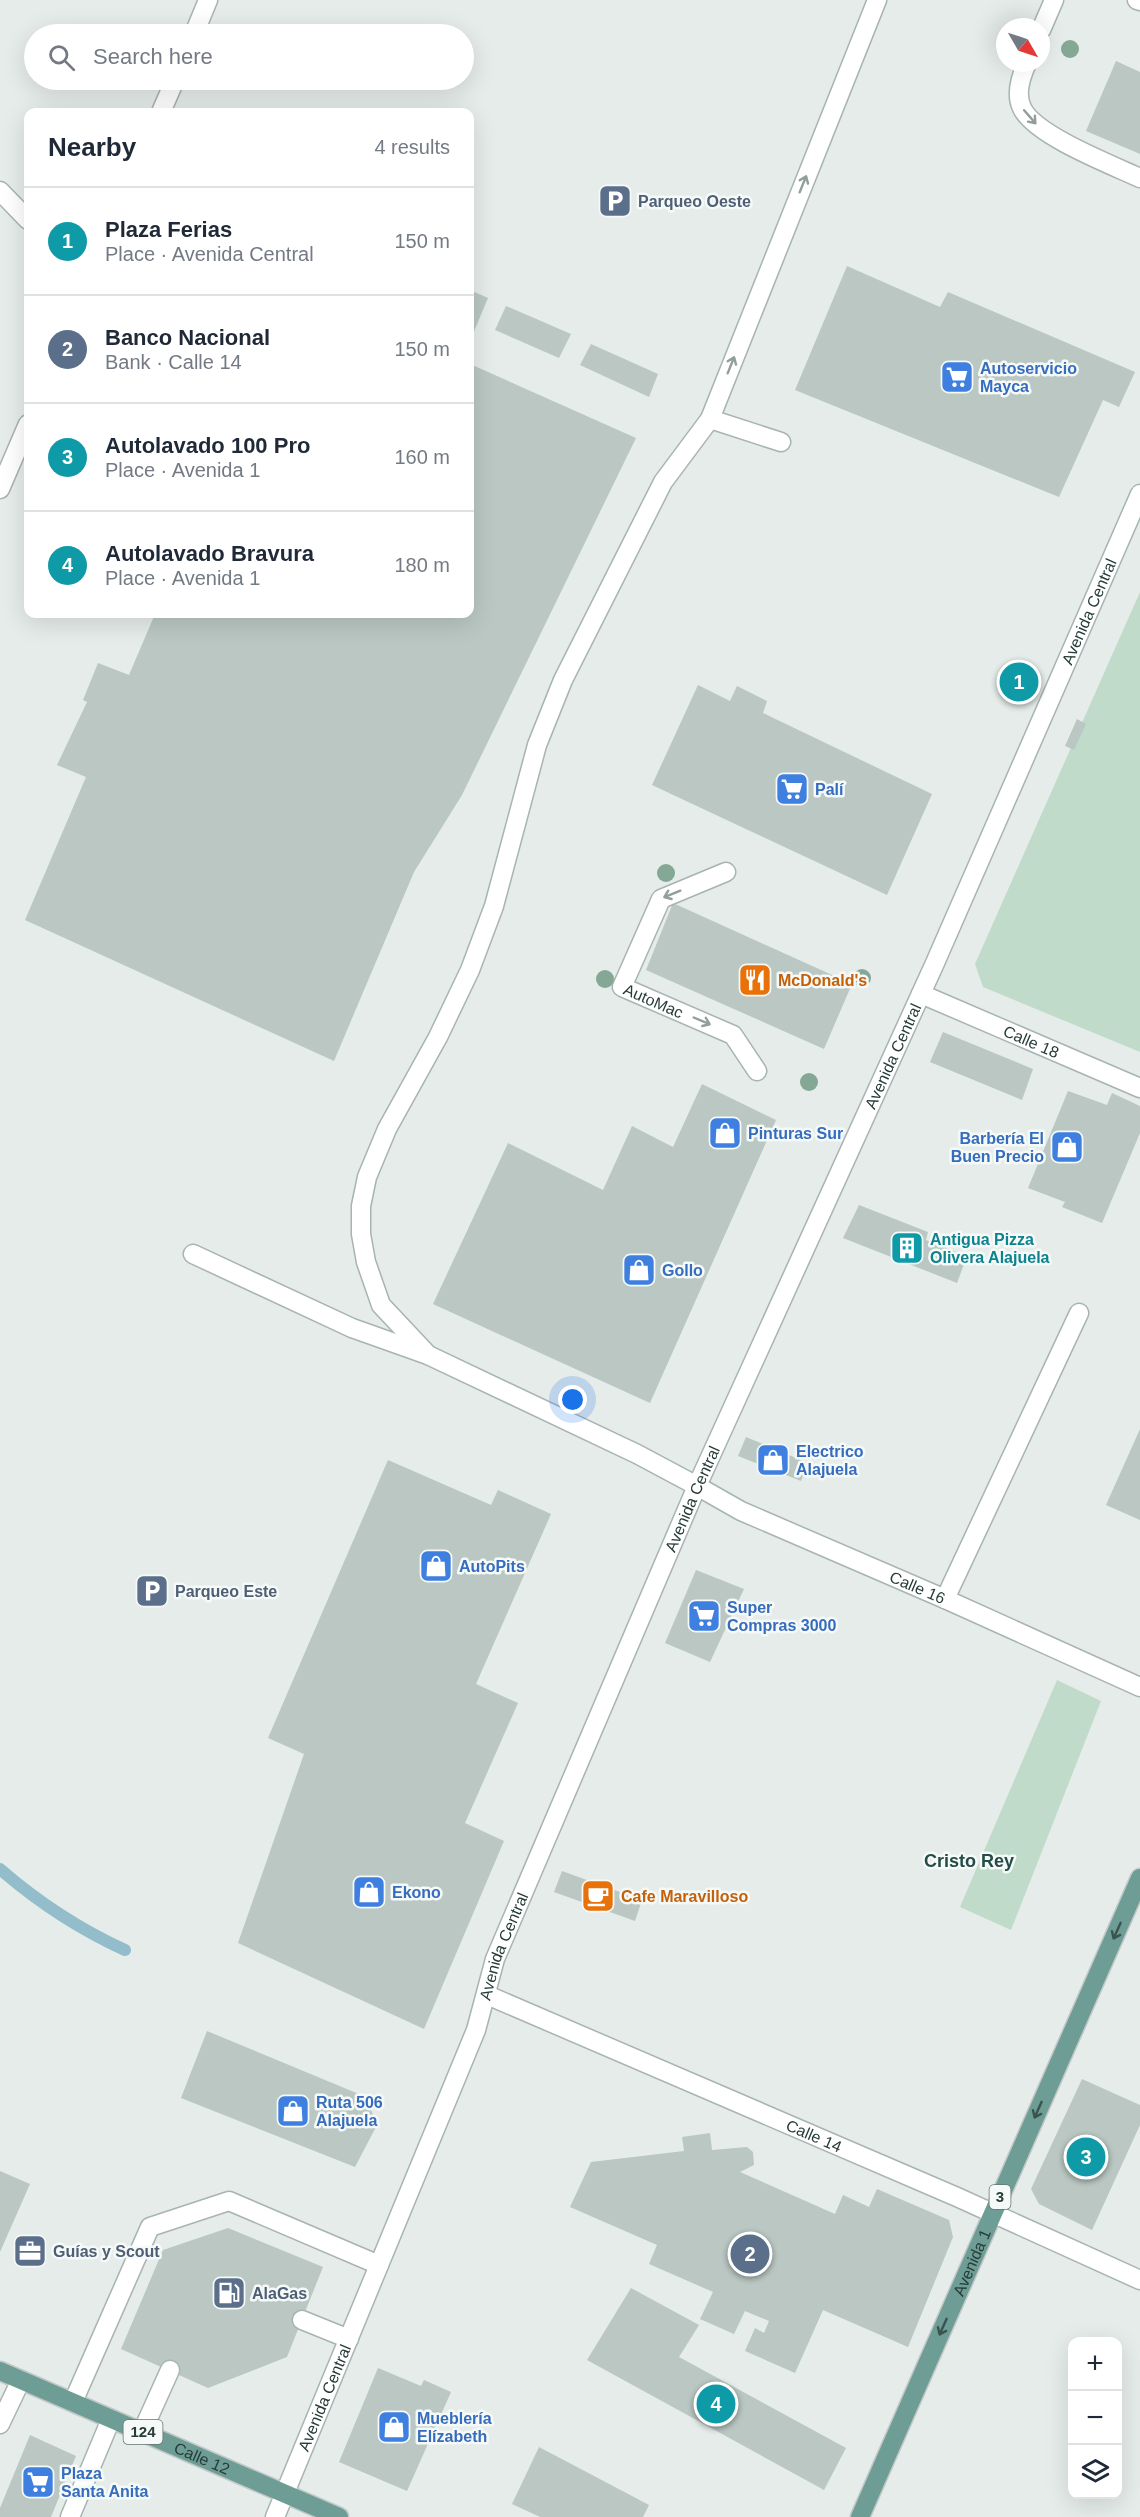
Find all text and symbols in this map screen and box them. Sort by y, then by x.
north arrow [996,18,1050,72]
search box [24,24,474,90]
icon: search [45,41,78,74]
text: Search here [93,44,213,69]
one-way arrow [1023,109,1036,125]
text: Nearby [48,132,136,162]
text: 4 results [374,136,450,158]
one-way arrow [799,175,810,193]
parking icon: Parqueo Oeste [597,183,633,219]
place label: Parqueo Oeste [638,193,751,210]
text: Plaza Ferias [105,217,232,242]
text: 1 [62,230,73,252]
text: 150 m [394,230,450,252]
text: Place · Avenida Central [105,243,314,265]
text: Banco Nacional [105,325,270,350]
text: 2 [62,338,73,360]
text: 150 m [394,338,450,360]
text: Bank · Calle 14 [105,351,242,373]
one-way arrow [726,356,737,375]
supermarket icon: Autoservicio Mayca [939,359,975,395]
place label: Autoservicio Mayca [980,360,1077,395]
text: Autolavado 100 Pro [105,433,310,458]
text: 3 [62,446,73,468]
text: 160 m [394,446,450,468]
text: Place · Avenida 1 [105,459,260,481]
text: Autolavado Bravura [105,541,314,566]
text: 4 [62,554,73,576]
text: 180 m [394,554,450,576]
street label: Avenida Central [1059,556,1120,667]
text: Place · Avenida 1 [105,567,260,589]
pin: 1 [1000,660,1038,704]
supermarket icon: Palí [774,771,810,807]
place label: Palí [815,781,844,798]
one-way arrow [663,889,682,900]
restaurant icon: McDonald's [737,962,773,998]
place label: McDonald's [778,972,867,989]
street label: AutoMac [621,981,686,1021]
street label: Avenida Central [862,1001,924,1112]
one-way arrow [692,1016,710,1027]
street label: Calle 18 [1001,1022,1062,1061]
shop icon: Pinturas Sur [707,1115,743,1151]
place label: Pinturas Sur [748,1125,843,1142]
shop icon: Barbería El Buen Precio [1049,1129,1085,1165]
place label: Barbería El Buen Precio [951,1130,1044,1165]
building icon: Antigua Pizza Olivera Alajuela [889,1230,925,1266]
place label: Antigua Pizza Olivera Alajuela [930,1231,1050,1266]
shop icon: Gollo [621,1252,657,1288]
place label: Gollo [662,1262,703,1279]
your location [558,1385,587,1414]
shop icon: Electrico Alajuela [755,1442,791,1478]
street label: Avenida Central [662,1443,723,1554]
place label: Electrico Alajuela [796,1443,864,1478]
shop icon: AutoPits [418,1548,454,1584]
place label: AutoPits [459,1558,525,1575]
street label: Calle 16 [887,1568,948,1607]
parking icon: Parqueo Este [134,1573,170,1609]
place label: Parqueo Este [175,1583,277,1600]
supermarket icon: Super Compras 3000 [686,1598,722,1634]
place label: Super Compras 3000 [727,1599,836,1634]
district label: Cristo Rey [924,1851,1014,1871]
shop icon: Ekono [351,1874,387,1910]
cafe icon: Cafe Maravilloso [580,1878,616,1914]
place label: Ekono [392,1884,441,1901]
place label: Cafe Maravilloso [621,1888,748,1905]
street label: Avenida Central [476,1890,531,2002]
one-way arrow [1110,1922,1122,1940]
shop icon: Ruta 506 Alajuela [275,2093,311,2129]
place label: Ruta 506 Alajuela [316,2094,383,2129]
one-way arrow [1032,2100,1043,2119]
street label: Calle 14 [784,2117,844,2155]
pin: 3 [1066,2134,1106,2180]
road number: 3 [990,2185,1010,2209]
street label: Avenida 1 [950,2227,994,2298]
pin: 2 [730,2232,770,2276]
office icon: Guías y Scout [12,2233,48,2269]
place label: Guías y Scout [53,2243,160,2260]
fuel station icon: AlaGas [211,2275,247,2311]
place label: AlaGas [252,2285,307,2302]
one-way arrow [937,2318,948,2336]
map controls [1068,2337,1122,2499]
button: + [1068,2337,1122,2391]
street label: Avenida Central [295,2342,354,2454]
pin: 4 [696,2382,736,2426]
button: − [1068,2391,1122,2445]
shop icon: Mueblería Elízabeth [376,2409,412,2445]
place label: Mueblería Elízabeth [417,2410,492,2445]
road number: 124 [124,2420,162,2444]
street label: Calle 12 [172,2439,232,2478]
button: layers [1068,2445,1122,2499]
supermarket icon: Plaza Santa Anita [20,2464,56,2500]
place label: Plaza Santa Anita [61,2465,149,2500]

